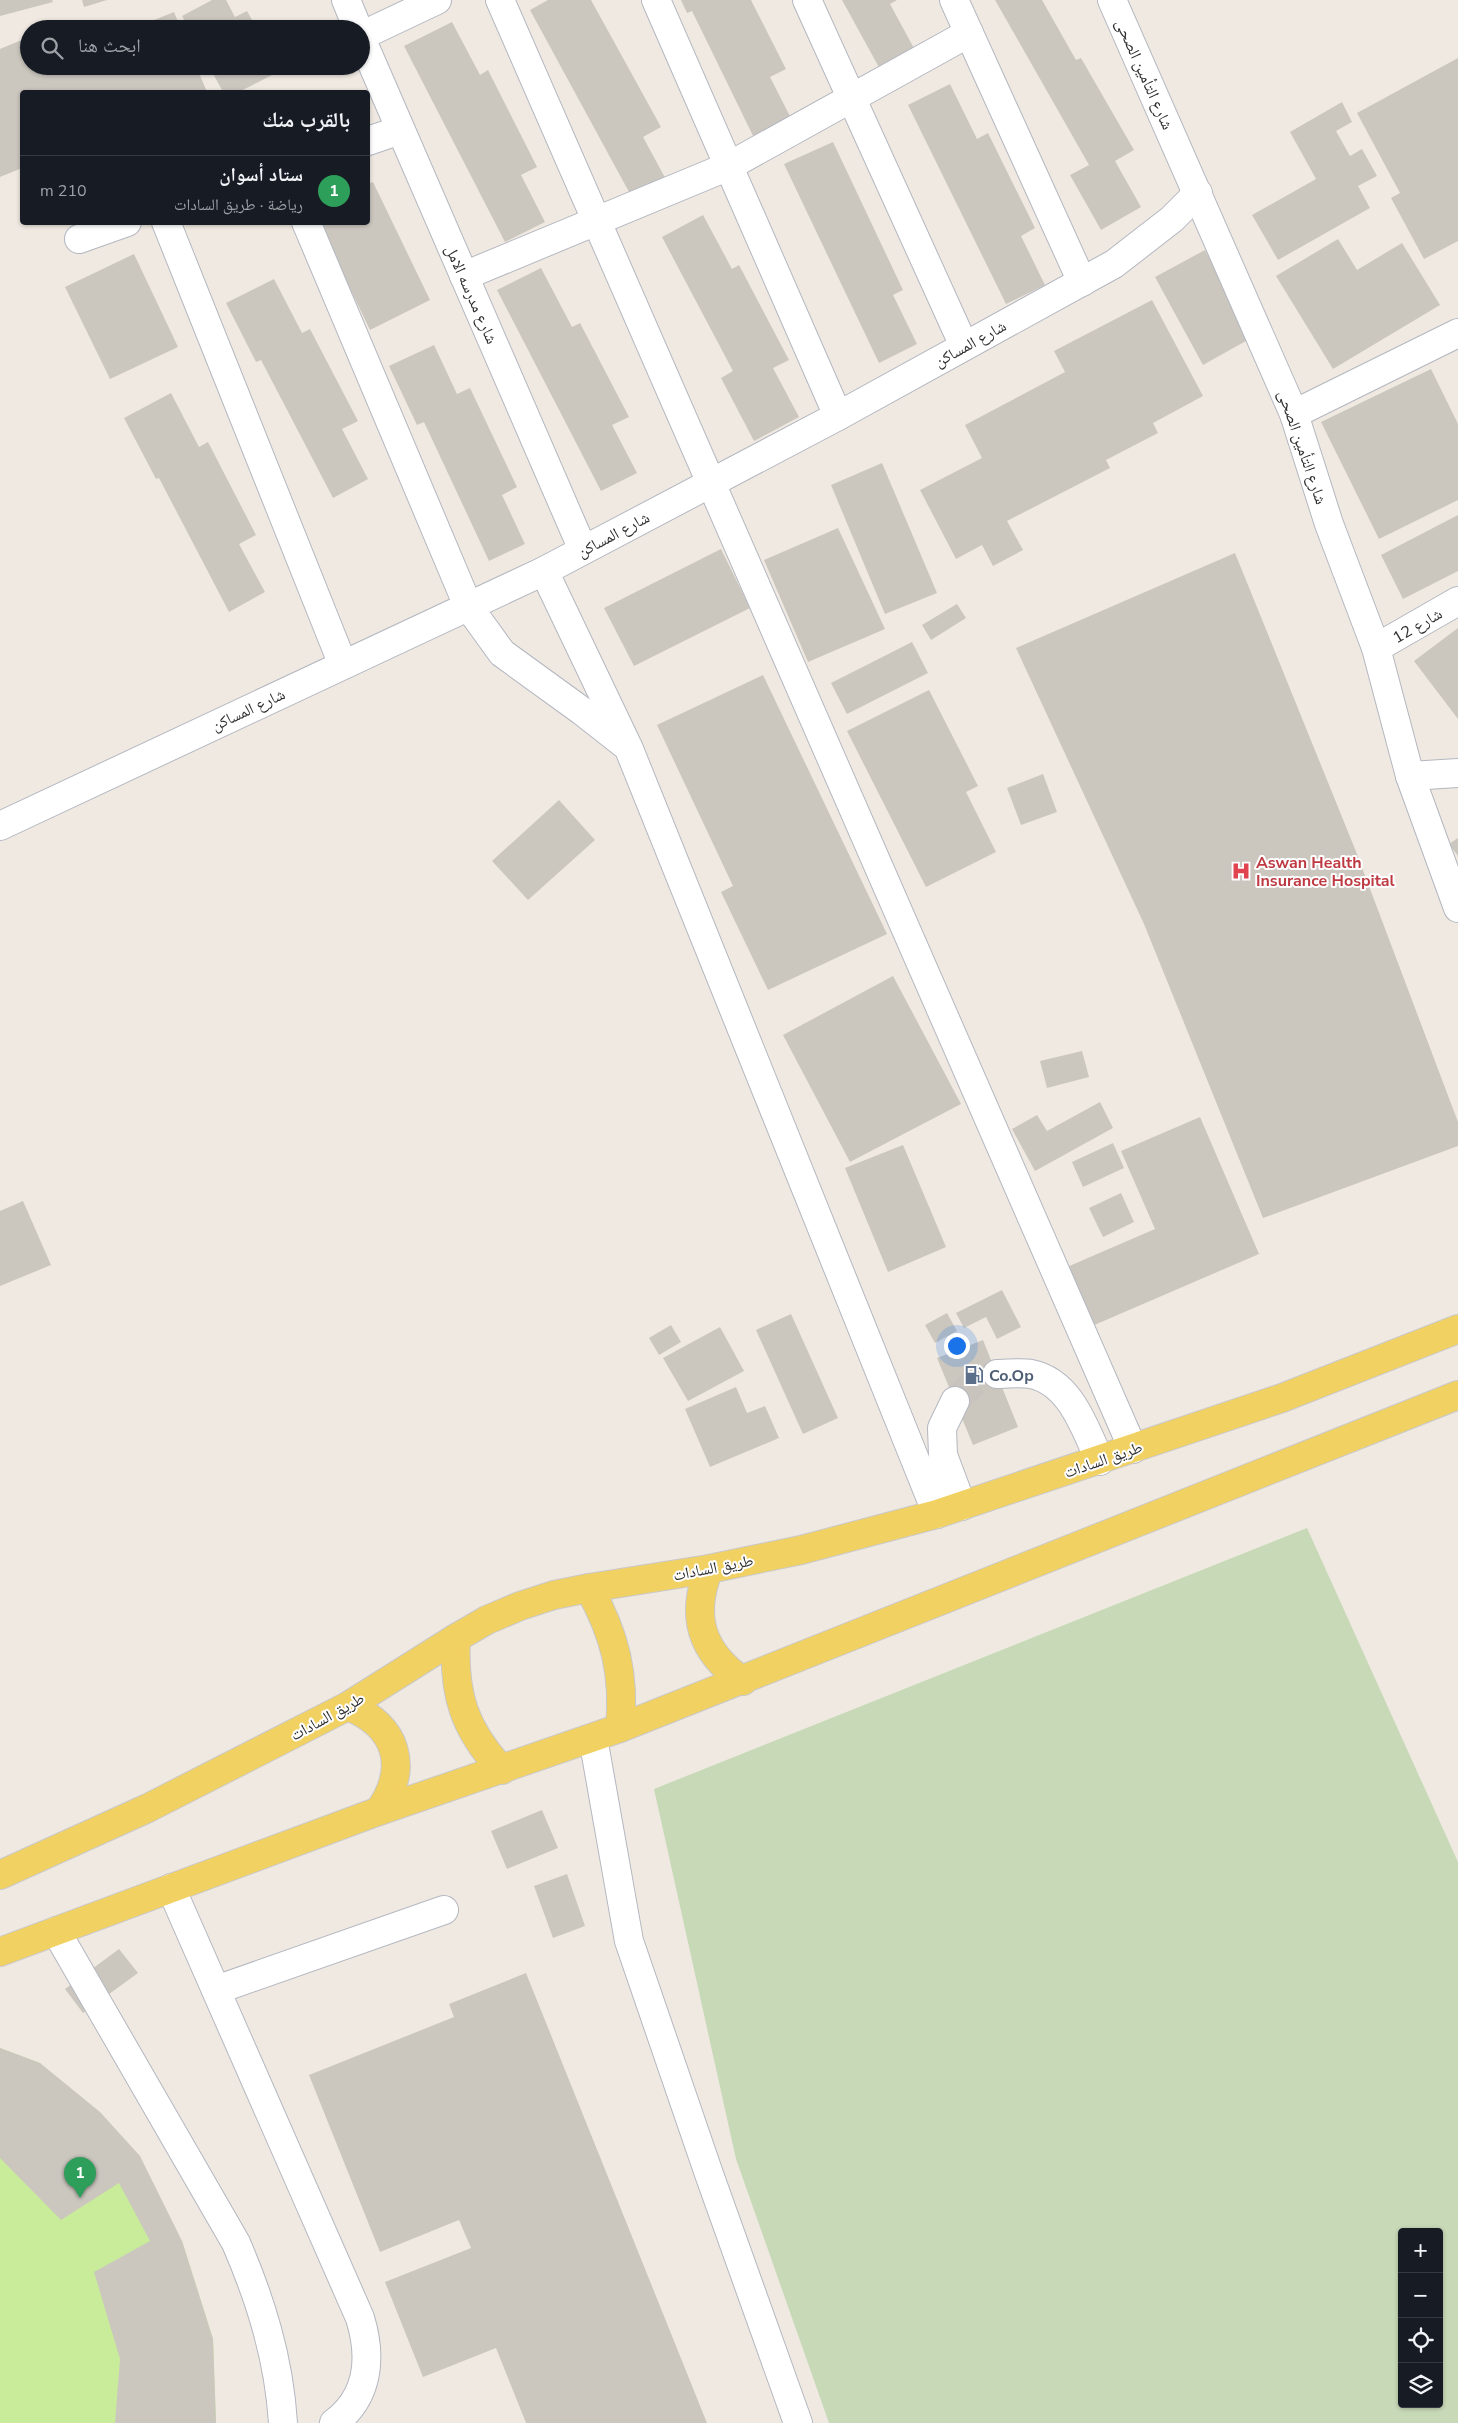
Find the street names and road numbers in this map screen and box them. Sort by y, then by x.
street label: شارع التأمين الصحى [1110,15,1178,133]
street label: شارع مدرسه الامل [439,241,503,347]
street label: شارع المساكن [931,315,1010,373]
street label: شارع التأمين الصحى [1272,387,1332,507]
street label: شارع المساكن [573,507,654,563]
street label: شارع 12 [1389,603,1446,649]
street label: شارع المساكن [208,683,289,737]
street label: طريق السادات [1061,1436,1145,1484]
street label: طريق السادات [671,1549,755,1587]
street label: طريق السادات [286,1687,368,1746]

